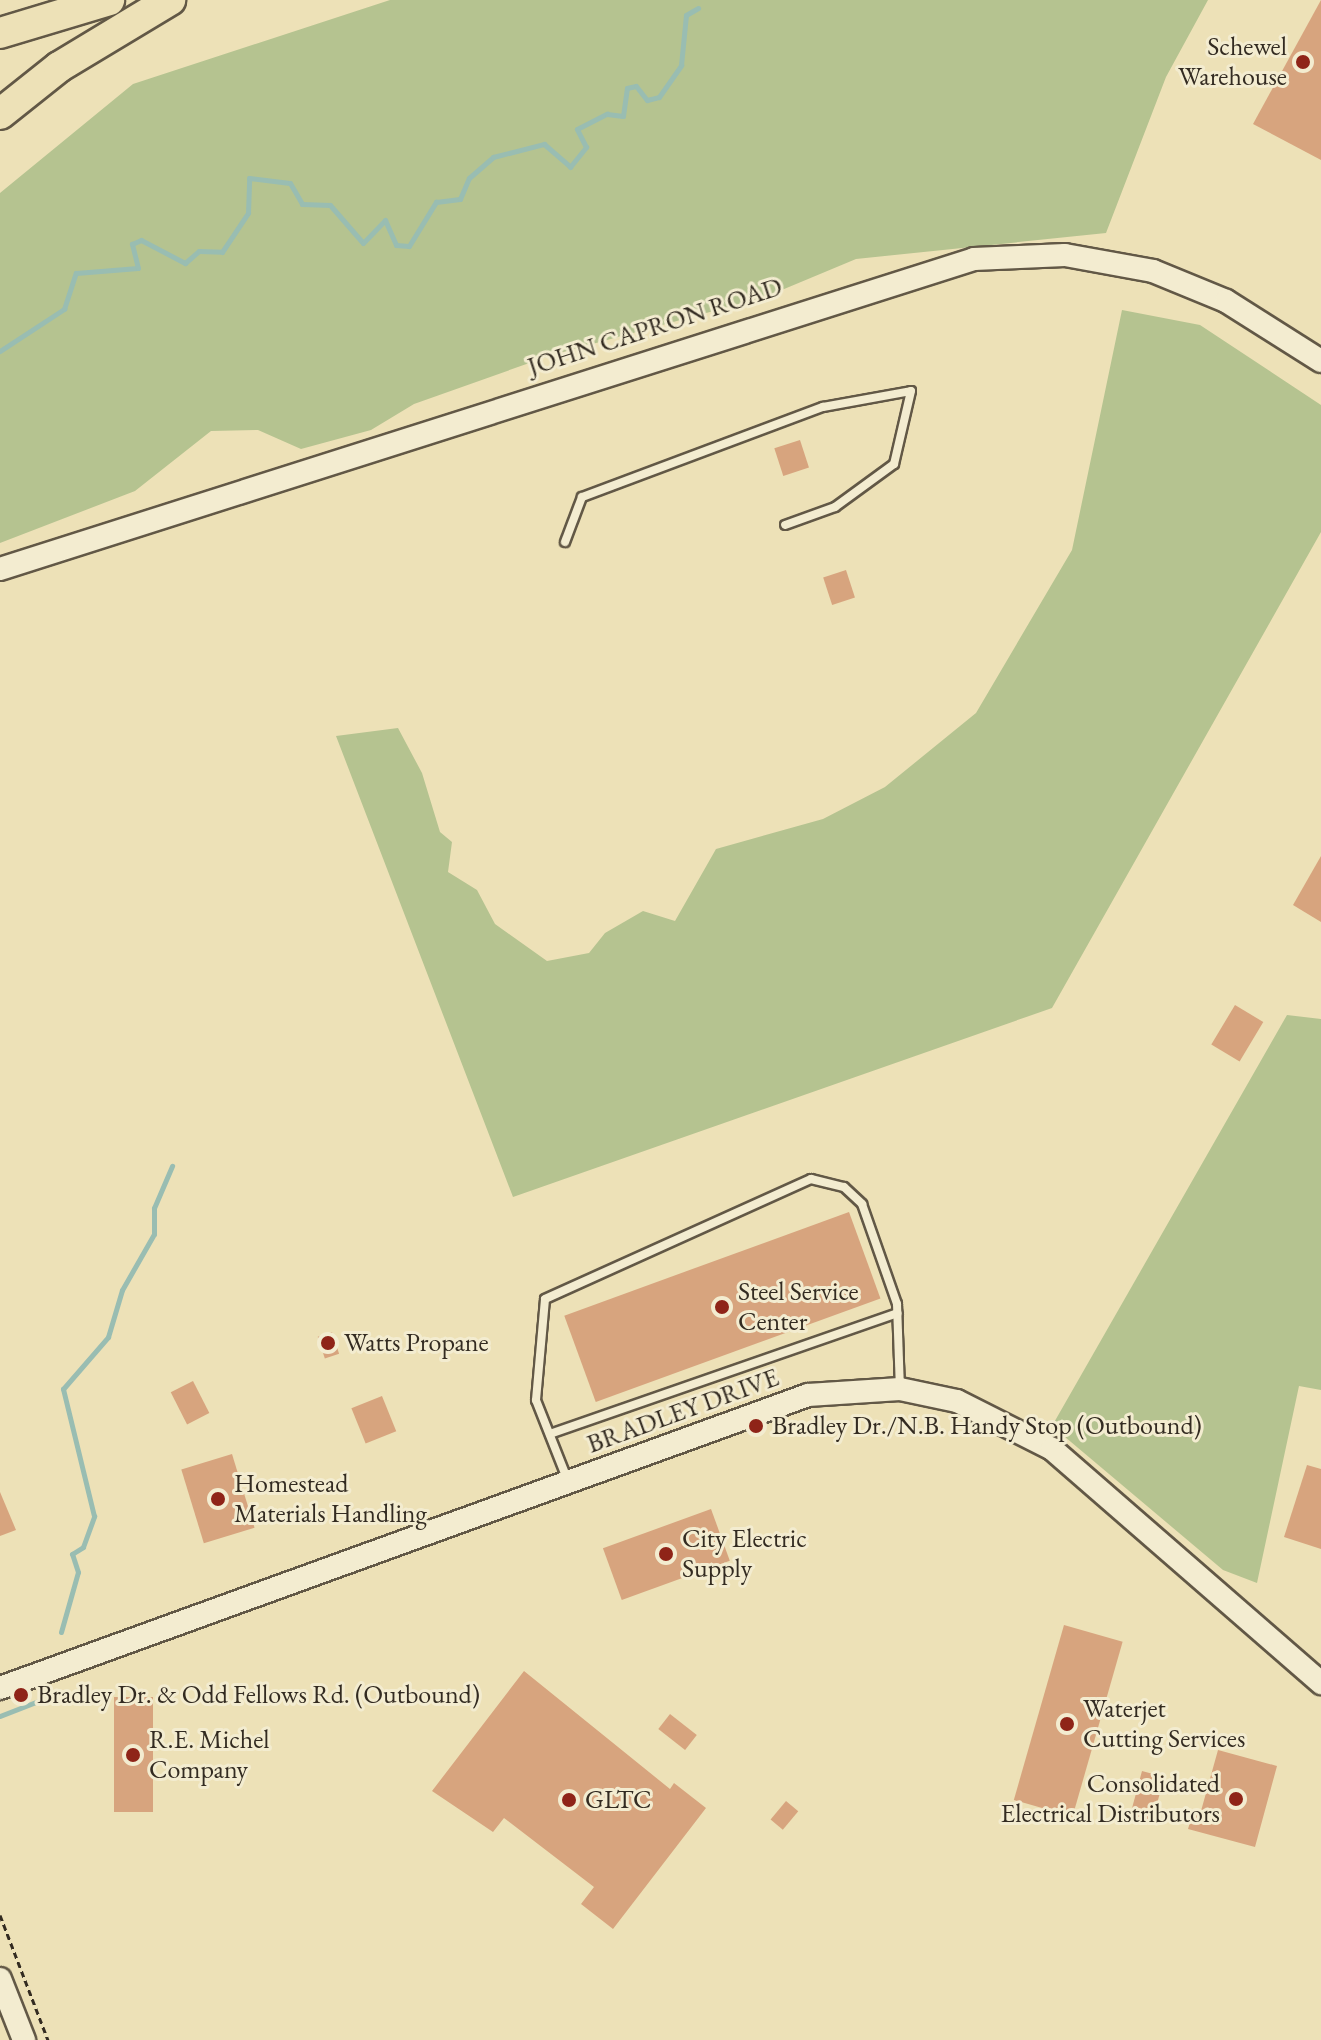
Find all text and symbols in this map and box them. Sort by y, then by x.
place label: Schewel Warehouse [1178,31,1287,92]
marker: Schewel Warehouse [1294,53,1312,71]
street label: JOHN CAPRON ROAD [524,271,786,383]
place label: Steel Service Center [738,1276,859,1338]
marker: Steel Service Center [713,1298,731,1316]
place label: Watts Propane [344,1327,489,1359]
marker: Watts Propane [319,1334,337,1352]
street label: BRADLEY DRIVE [583,1362,783,1460]
place label: Bradley Dr./N.B. Handy Stop (Outbound) [772,1410,1202,1442]
marker: Bradley Dr./N.B. Handy Stop (Outbound) [747,1417,765,1435]
place label: Homestead Materials Handling [234,1468,427,1530]
marker: Homestead Materials Handling [209,1490,227,1508]
place label: City Electric Supply [682,1523,807,1584]
marker: City Electric Supply [657,1545,675,1563]
place label: Bradley Dr. & Odd Fellows Rd. (Outbound) [37,1679,480,1711]
marker: Bradley Dr. & Odd Fellows Rd. (Outbound) [12,1686,30,1704]
place label: Waterjet Cutting Services [1083,1693,1245,1754]
marker: Waterjet Cutting Services [1058,1715,1076,1733]
place label: R.E. Michel Company [149,1724,270,1786]
marker: R.E. Michel Company [124,1746,142,1764]
place label: Consolidated Electrical Distributors [1001,1768,1220,1830]
place label: GLTC [585,1784,651,1816]
marker: Consolidated Electrical Distributors [1227,1790,1245,1808]
marker: GLTC [560,1791,578,1809]

